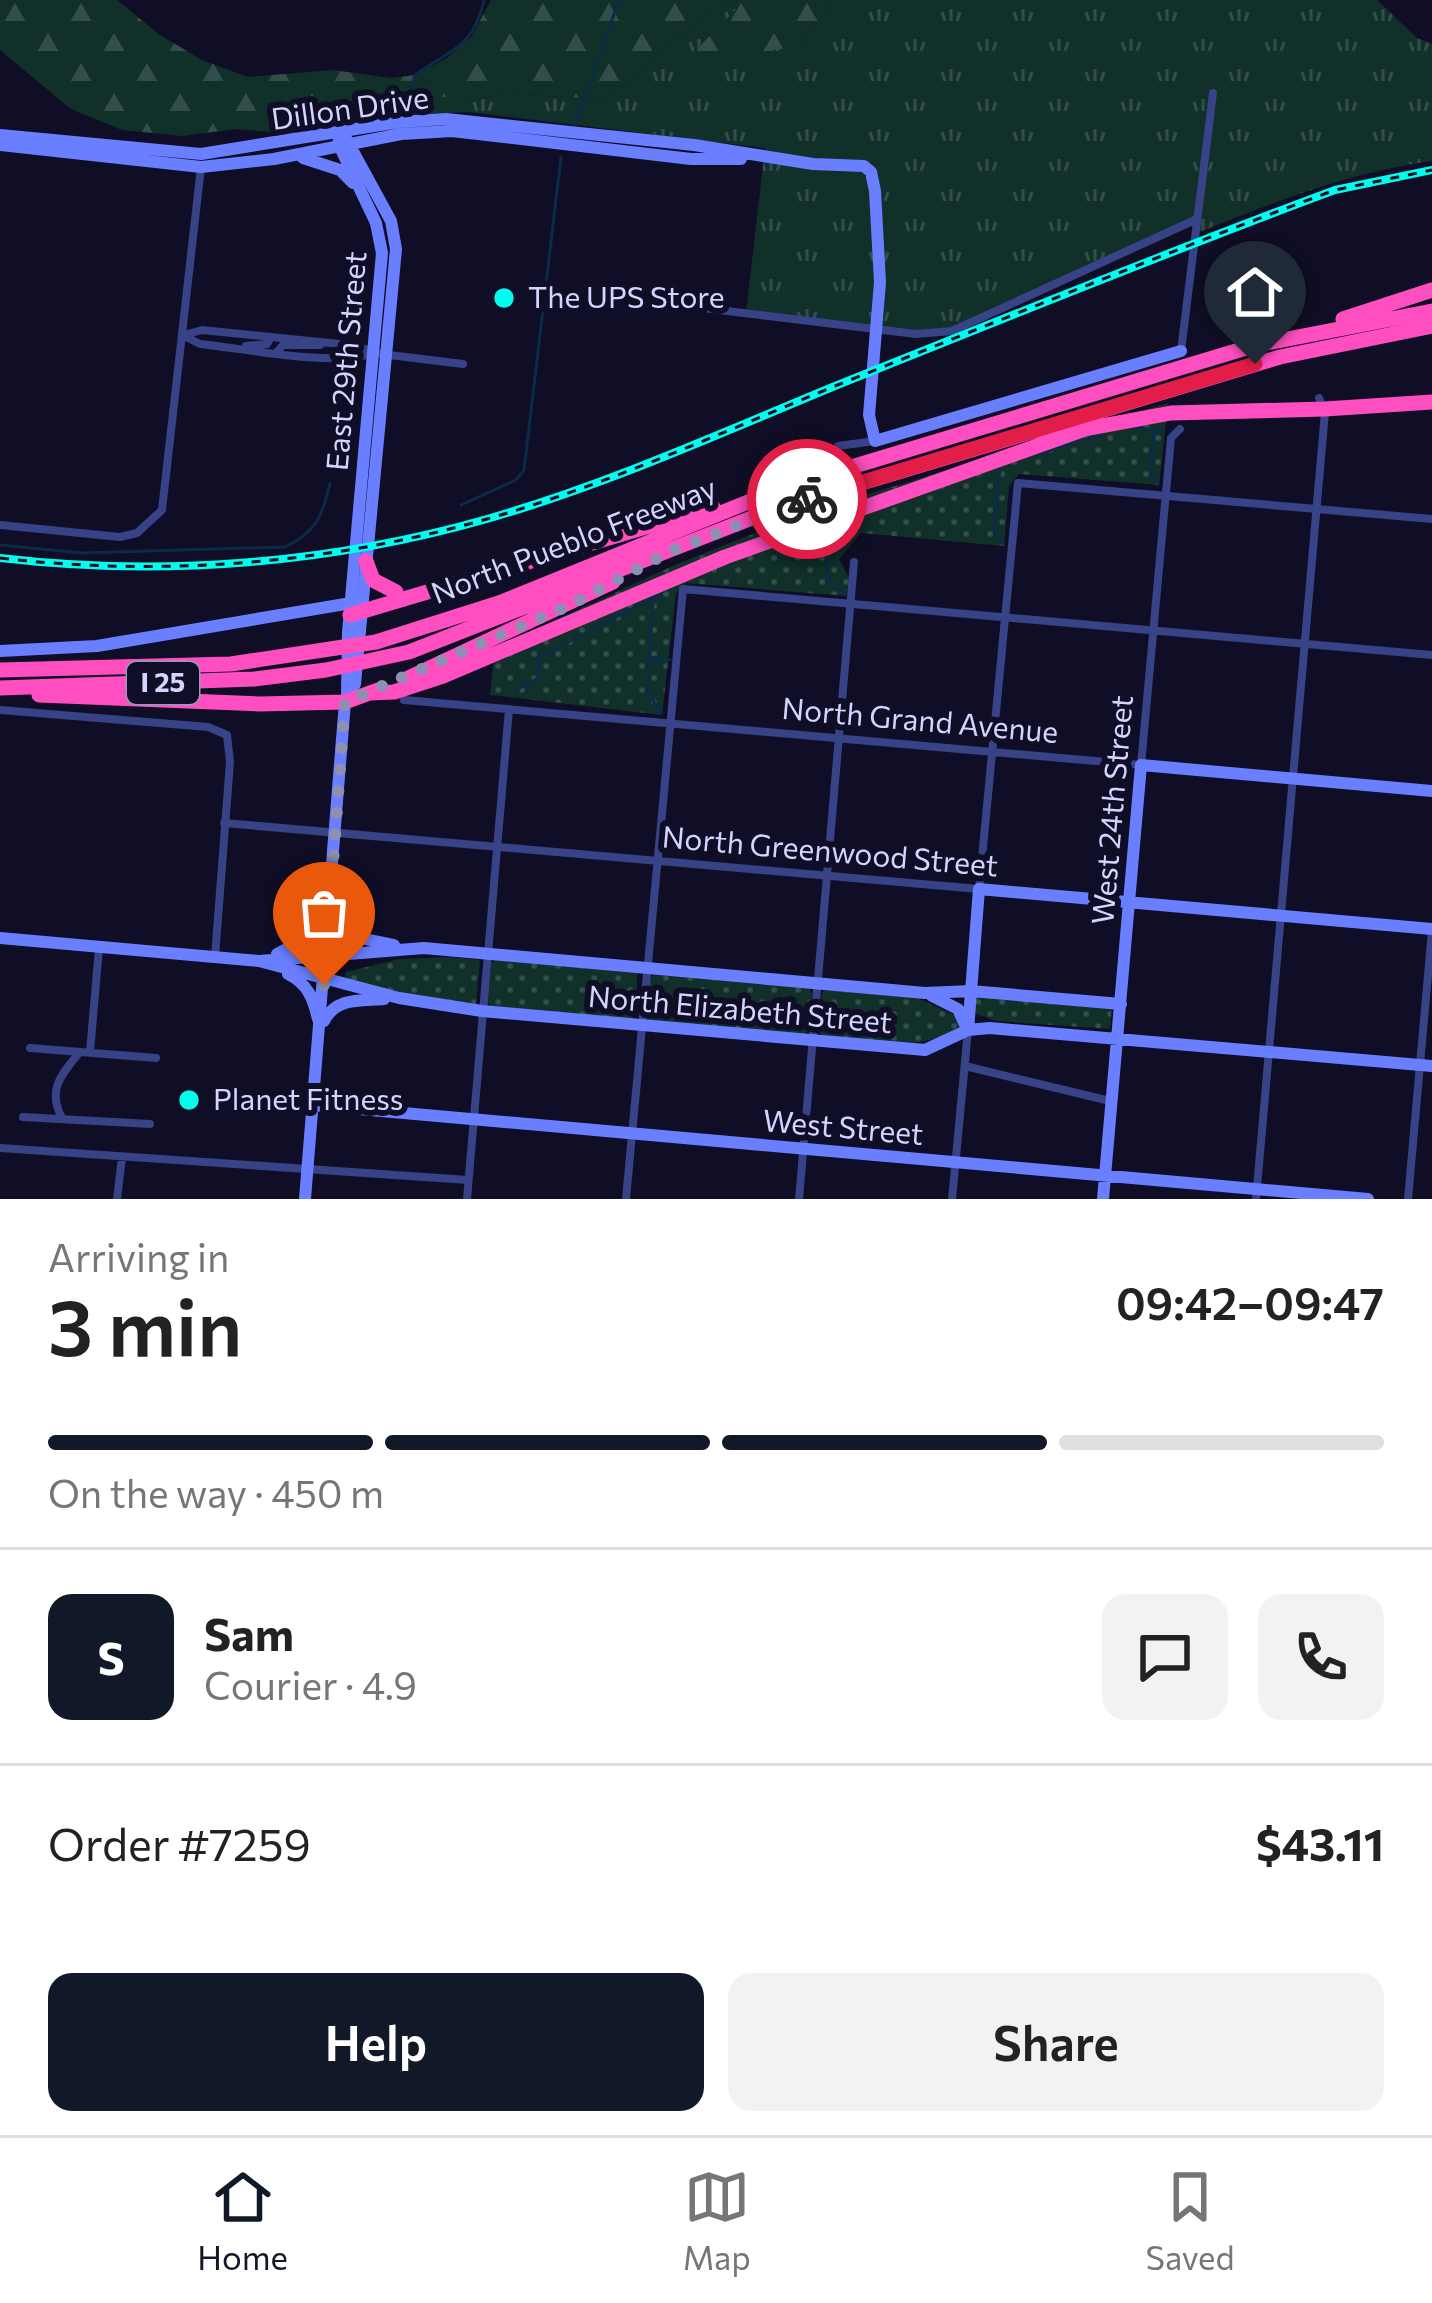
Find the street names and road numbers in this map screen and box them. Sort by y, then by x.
street label: Dillon Drive [269,77,431,136]
street label: East 29th Street [316,250,373,472]
street label: North Pueblo Freeway [425,467,721,610]
road number: I 25 [127,662,199,704]
street label: North Grand Avenue [780,688,1060,749]
street label: West 24th Street [1082,694,1139,926]
street label: North Greenwood Street [661,816,1000,883]
street label: North Elizabeth Street [587,976,894,1039]
street label: West Street [762,1100,925,1151]

